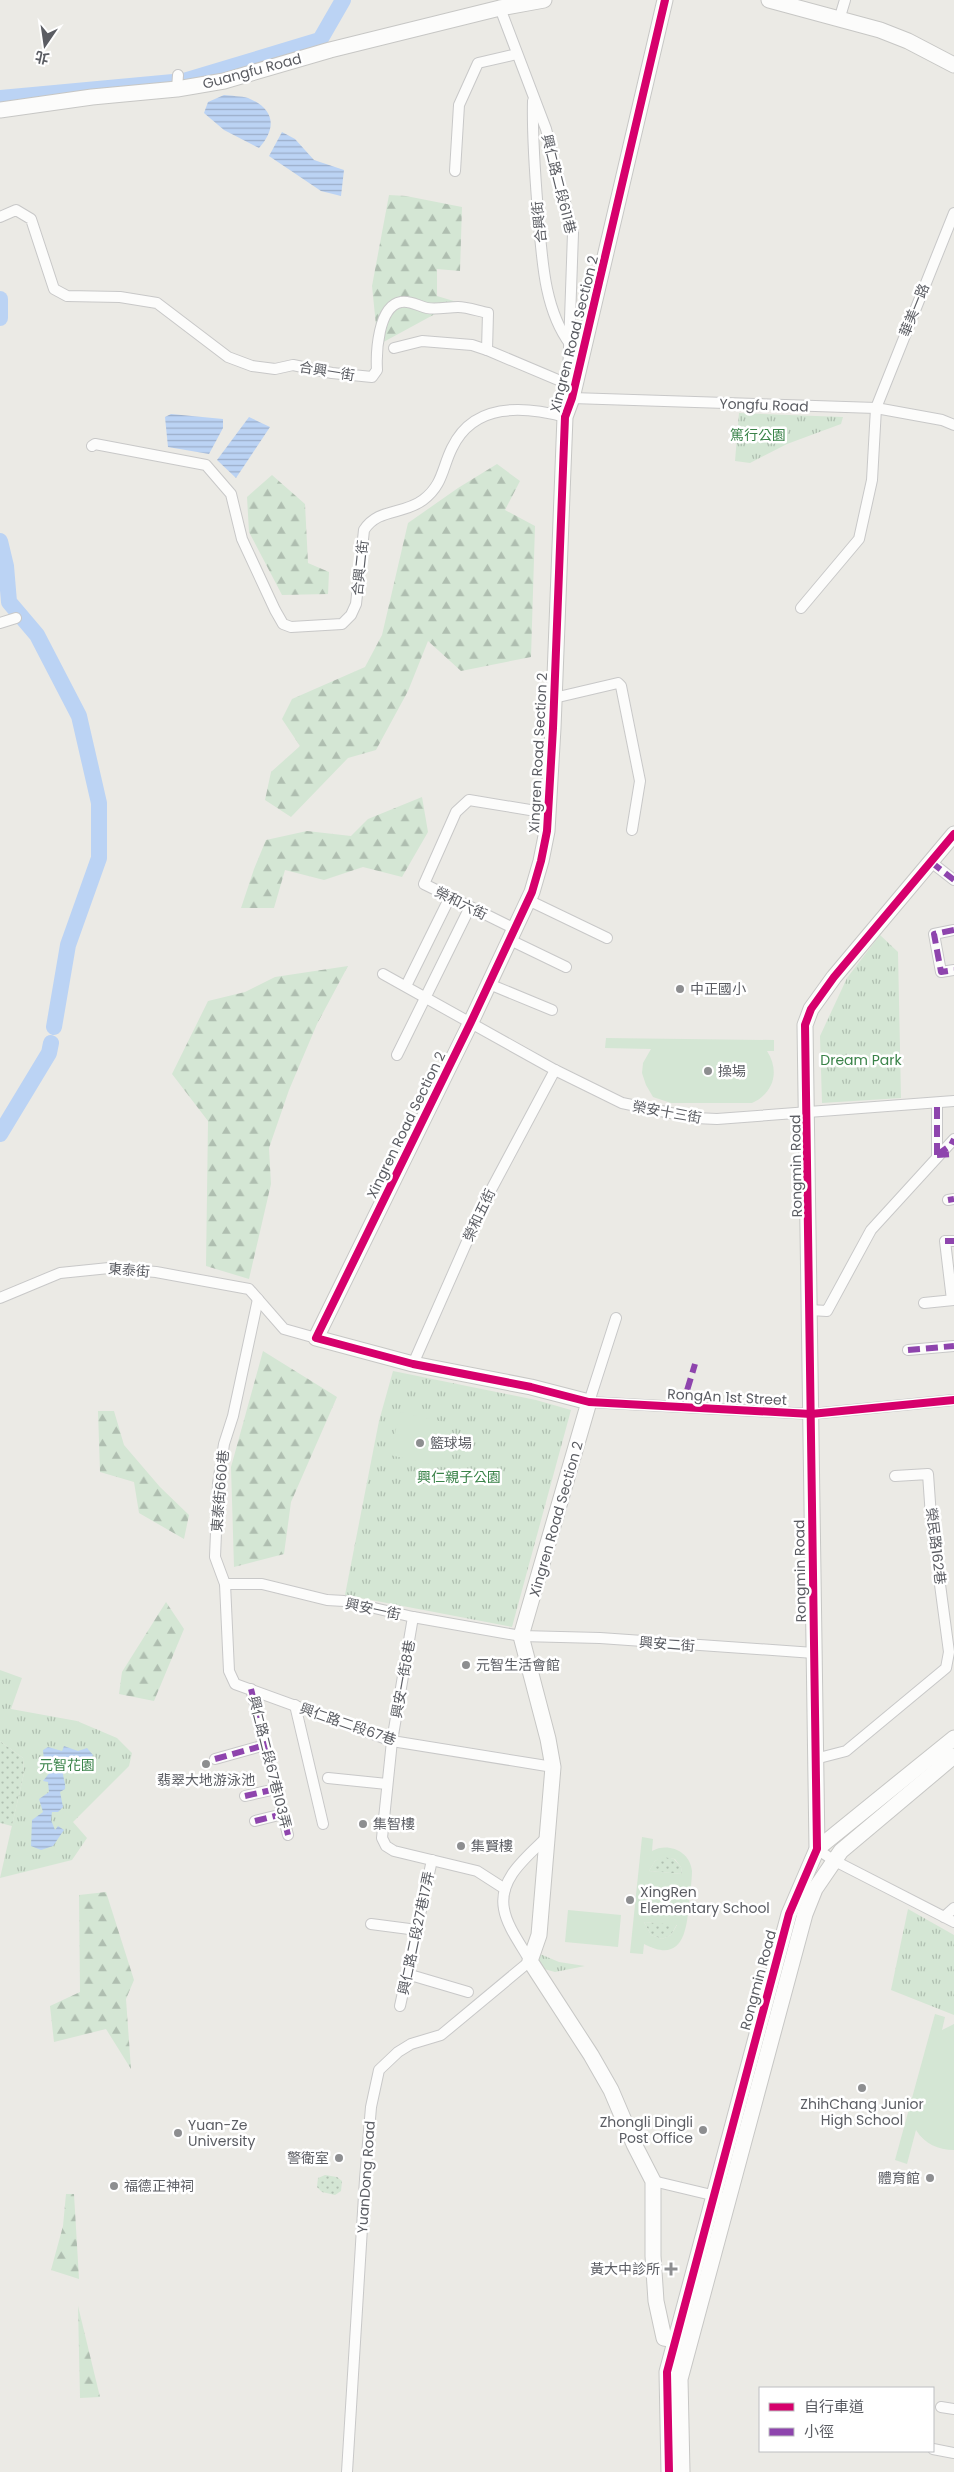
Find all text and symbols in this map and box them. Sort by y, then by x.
north arrow [20,20,70,70]
text: 北 [33,46,51,69]
street label: Guangfu Road [200,48,304,94]
street label: 興仁路二段611巷 [537,132,581,236]
street label: 合興街 [527,200,551,244]
street label: Xingren Road Section 2 [545,253,603,415]
street label: 華美一路 [894,280,934,340]
street label: 合興一街 [298,357,356,385]
street label: Yongfu Road [719,393,809,417]
park label: 篤行公園 [730,425,786,445]
street label: 合興二街 [347,539,373,597]
street label: Xingren Road Section 2 [524,672,552,834]
street label: 榮和六街 [431,882,491,924]
place label: 中正國小 [690,979,746,999]
marker: 中正國小 [674,983,686,995]
street label: Xingren Road Section 2 [362,1048,450,1202]
park label: Dream Park [820,1050,902,1070]
place label: 操場 [718,1061,746,1081]
marker: 操場 [702,1065,714,1077]
street label: 榮安十三街 [631,1096,703,1128]
street label: Rongmin Road [785,1114,807,1218]
street label: 榮和五街 [458,1185,500,1245]
street label: 東泰街 [107,1258,151,1282]
street label: RongAn 1st Street [667,1384,787,1410]
place label: 籃球場 [430,1433,472,1453]
marker: 籃球場 [414,1437,426,1449]
street label: Xingren Road Section 2 [524,1439,588,1599]
street label: 東泰街660巷 [206,1449,234,1533]
park label: 興仁親子公園 [417,1467,501,1487]
street label: 榮民路162巷 [921,1506,951,1586]
street label: Rongmin Road [789,1519,811,1623]
street label: 興安一街 [344,1593,402,1625]
street label: 興安二街 [638,1632,696,1656]
street label: 興安一街8巷 [386,1638,420,1720]
place label: 元智生活會館 [476,1655,560,1675]
marker: 元智生活會館 [460,1659,472,1671]
street label: 興仁路二段67巷103弄 [244,1694,296,1830]
street label: 興仁路二段67巷 [297,1698,399,1750]
park label: 元智花園 [39,1755,95,1775]
marker: 翡翠大地游泳池 [200,1758,212,1770]
place label: 翡翠大地游泳池 [157,1770,255,1790]
place label: 集智樓 [373,1814,415,1834]
marker: 集智樓 [357,1818,369,1830]
place label: 集賢樓 [471,1836,513,1856]
marker: 集賢樓 [455,1840,467,1852]
street label: 興仁路二段27巷17弄 [393,1869,439,1997]
place label: XingRen Elementary School [640,1882,770,1918]
marker: XingRen Elementary School [624,1894,636,1906]
street label: Rongmin Road [735,1928,781,2032]
marker: ZhihChang Junior High School [856,2082,868,2094]
place label: ZhihChang Junior High School [800,2094,924,2130]
place label: Zhongli Dingli Post Office [600,2112,693,2148]
place label: Yuan-Ze University [188,2115,255,2151]
street label: YuanDong Road [352,2120,380,2234]
marker: Zhongli Dingli Post Office [697,2124,709,2136]
marker: Yuan-Ze University [172,2127,184,2139]
place label: 警衛室 [287,2148,329,2168]
marker: 警衛室 [333,2152,345,2164]
place label: 體育館 [878,2168,920,2188]
marker: 體育館 [924,2172,936,2184]
place label: 福德正神祠 [124,2176,194,2196]
marker: 福德正神祠 [108,2180,120,2192]
place label: 黃大中診所 [590,2259,660,2279]
marker: 黃大中診所 [664,2262,678,2276]
legend [759,2387,934,2452]
text: 自行車道 [804,2396,864,2417]
text: 小徑 [804,2421,834,2442]

